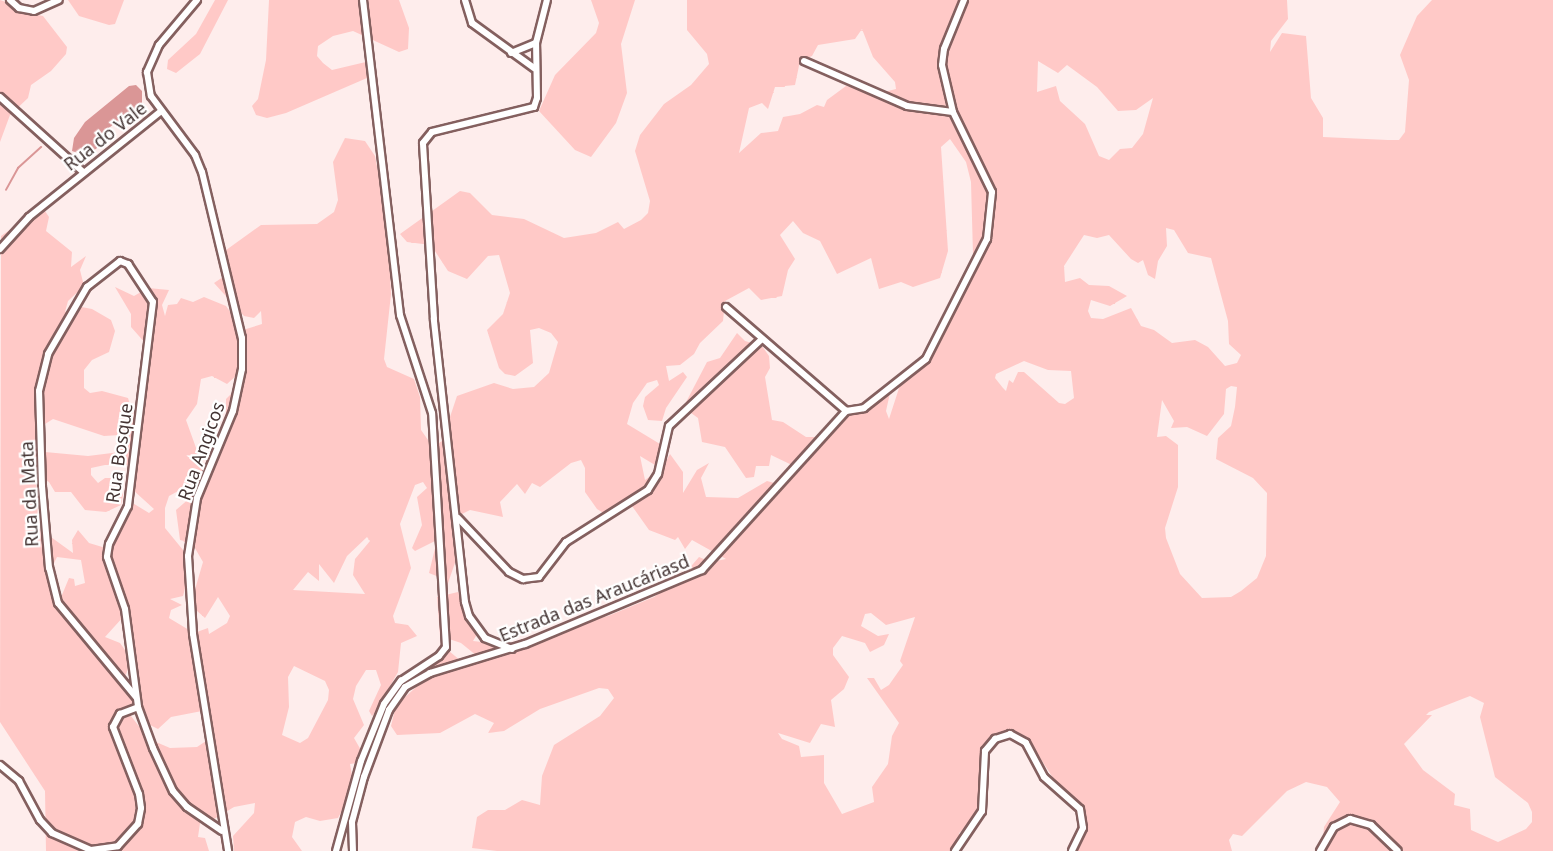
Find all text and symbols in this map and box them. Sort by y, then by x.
street label: Rua do Vale [59,97,151,175]
street label: Rua Angicos [173,399,229,503]
street label: Rua Bosque [101,402,137,504]
street label: Rua da Mata [15,441,43,547]
street label: Estrada das Araucáriasd [496,550,692,646]

